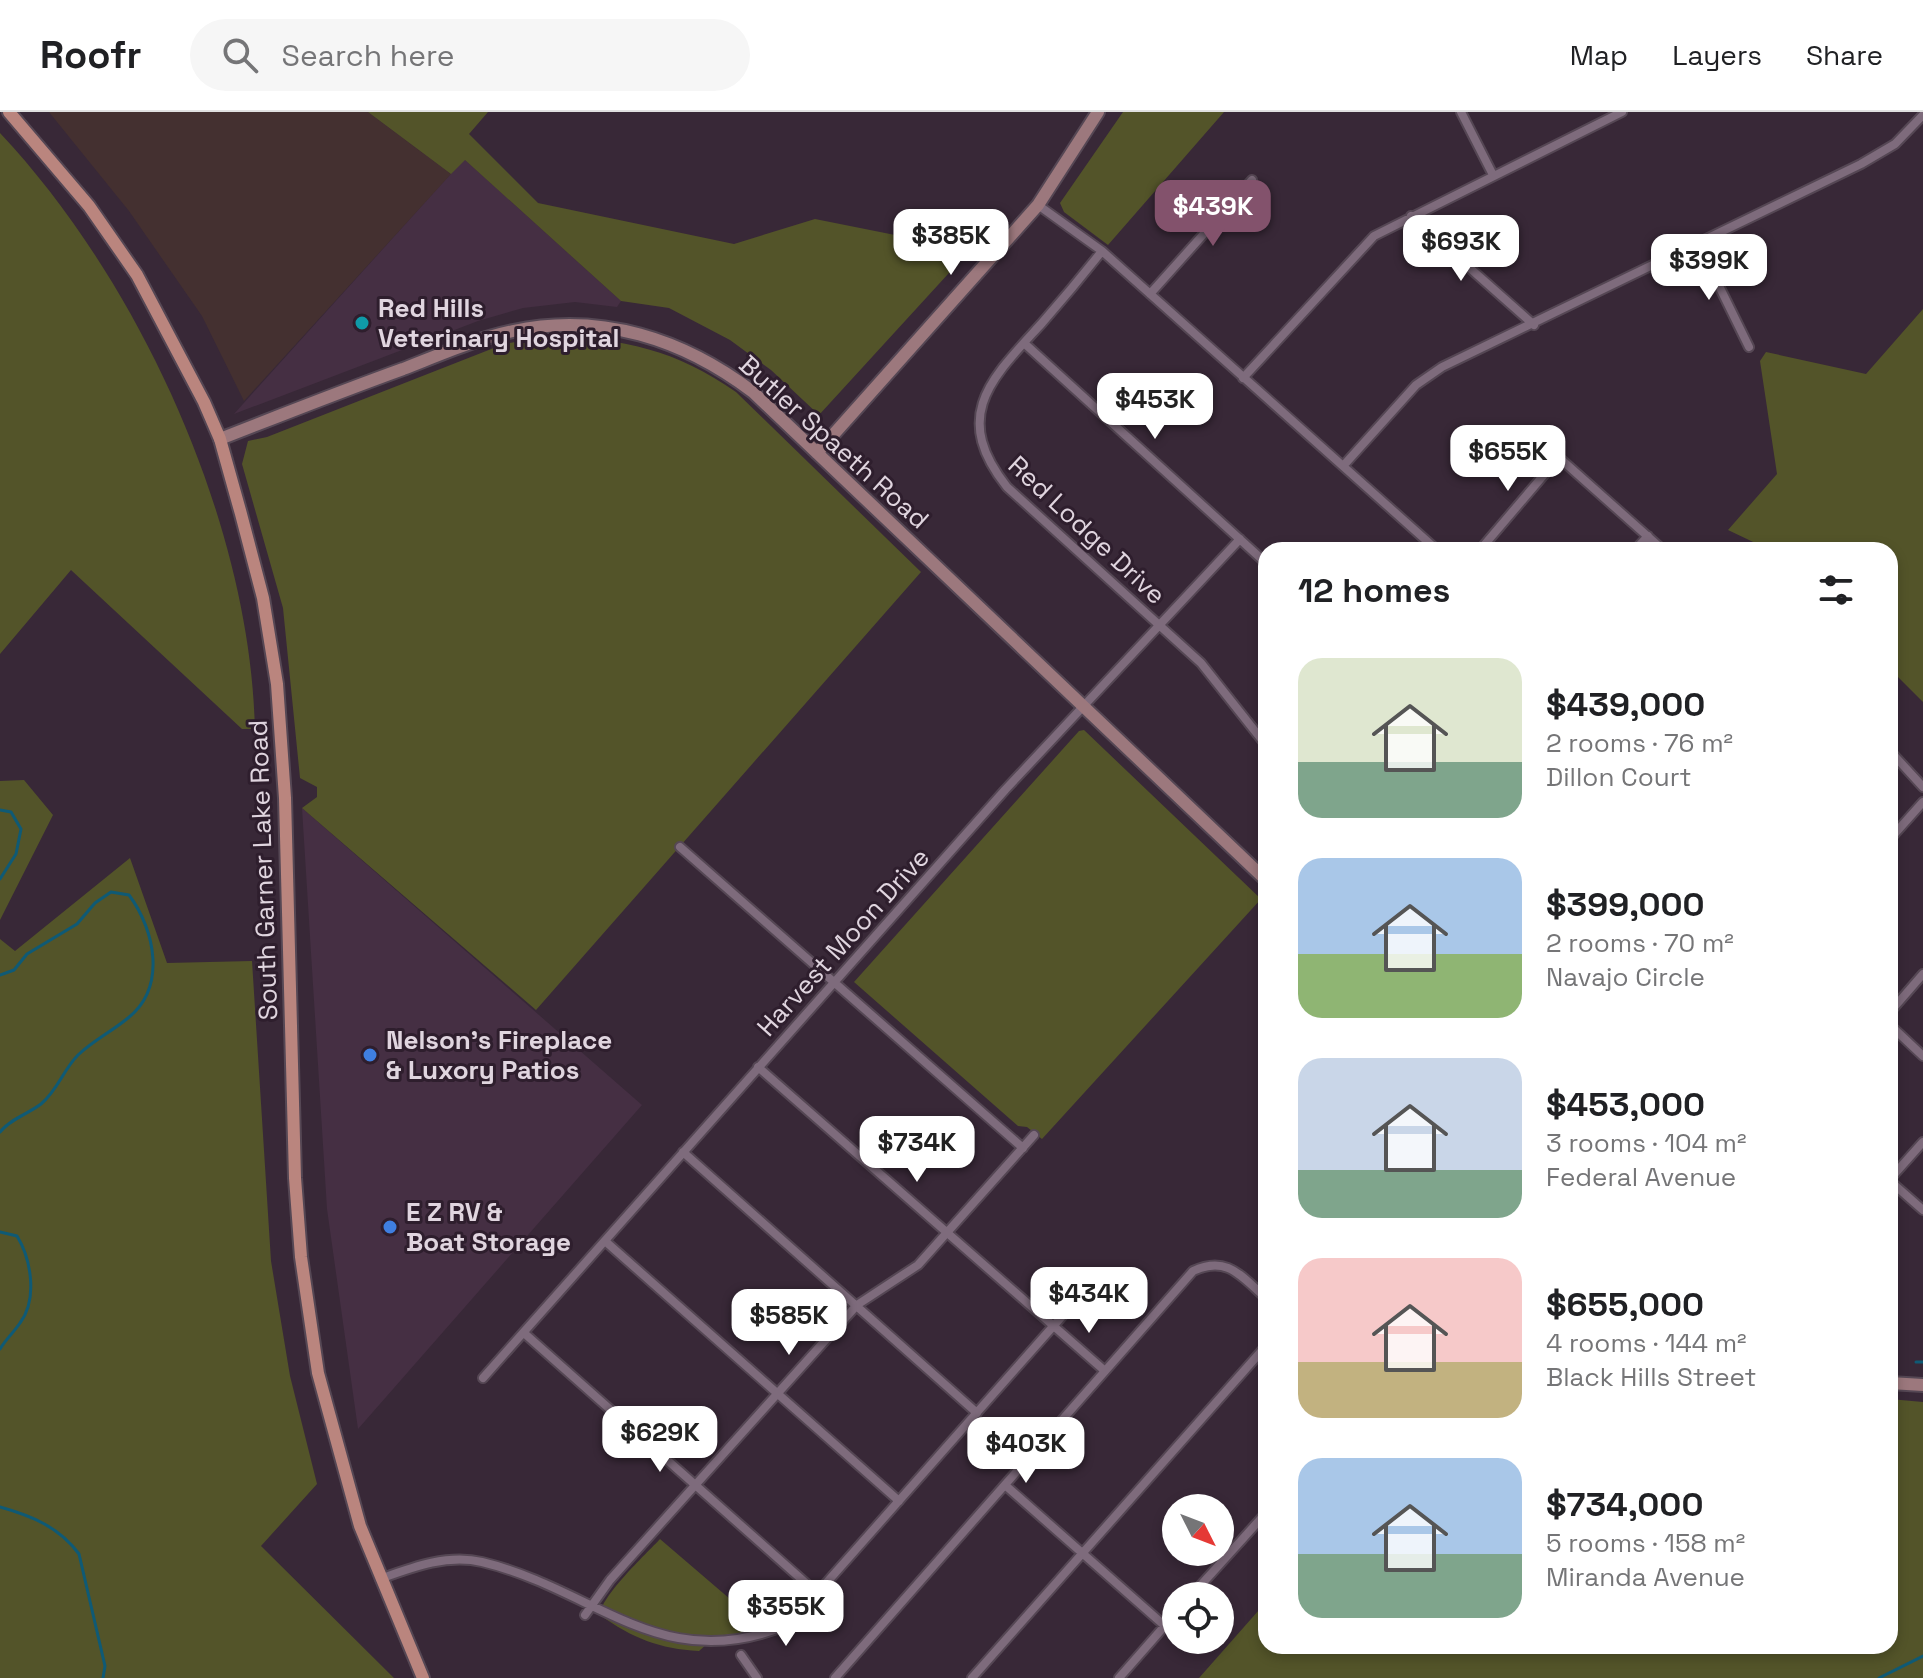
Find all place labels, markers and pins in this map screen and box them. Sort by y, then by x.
pin: $439K [1157,180,1269,248]
pin: $385K [895,209,1007,277]
pin: $693K [1405,215,1517,283]
pin: $399K [1653,234,1765,302]
place label: Red Hills Veterinary Hospital [378,291,619,355]
marker: Red Hills Veterinary Hospital [353,314,371,332]
pin: $453K [1099,373,1211,441]
pin: $655K [1452,425,1564,493]
place label: Nelson's Fireplace & Luxory Patios [386,1023,612,1087]
marker: Nelson's Fireplace & Luxory Patios [361,1046,379,1064]
pin: $734K [861,1116,973,1184]
place label: E Z RV & Boat Storage [406,1195,571,1259]
marker: E Z RV & Boat Storage [381,1218,399,1236]
pin: $434K [1033,1267,1145,1335]
pin: $585K [733,1289,845,1357]
pin: $629K [604,1406,716,1474]
pin: $403K [970,1417,1082,1485]
pin: $355K [730,1580,842,1648]

